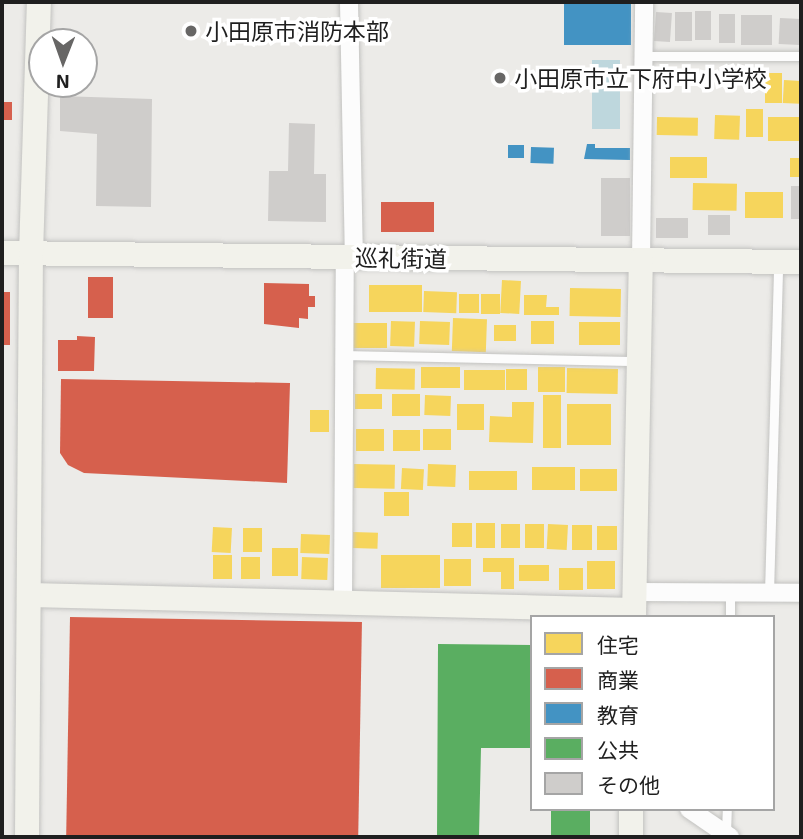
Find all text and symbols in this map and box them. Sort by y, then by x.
place label: 小田原市消防本部 [205,17,389,45]
marker: 小田原市消防本部 [183,23,199,39]
north arrow [28,28,98,98]
place label: 小田原市立下府中小学校 [514,64,767,92]
marker: 小田原市立下府中小学校 [492,70,508,86]
text: N [56,71,70,94]
street label: 巡礼街道 [355,243,447,273]
legend [530,615,775,811]
text: 住宅 [597,632,639,657]
text: 商業 [597,667,639,692]
text: 教育 [597,702,639,727]
text: 公共 [597,737,639,762]
text: その他 [597,772,660,797]

